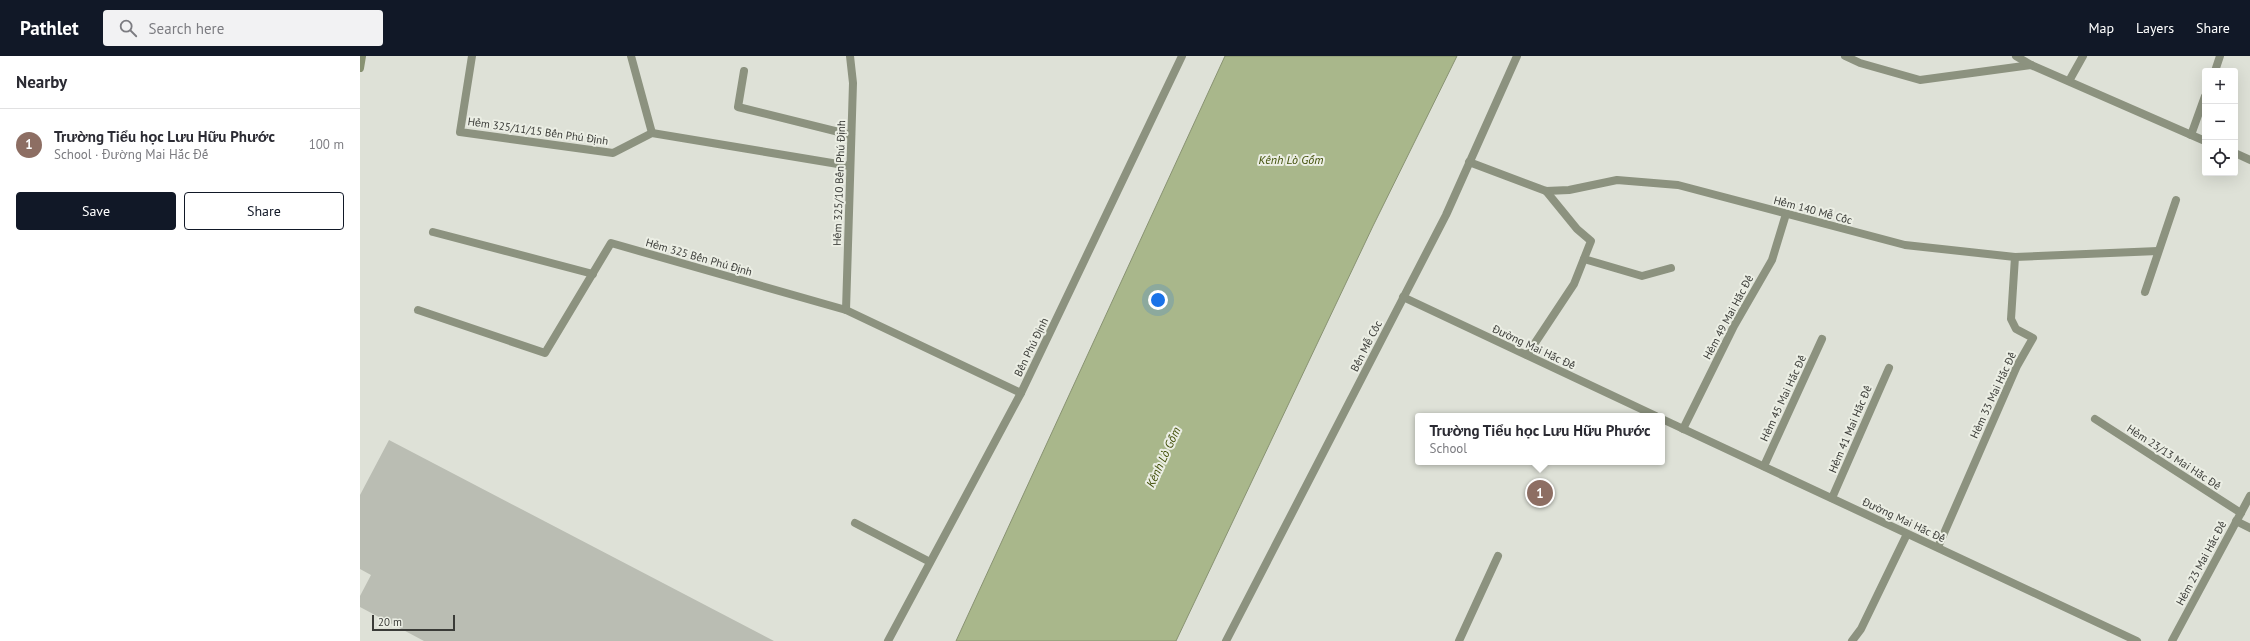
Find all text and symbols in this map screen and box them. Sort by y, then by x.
search box [103,10,383,46]
text: Pathlet [20,16,79,40]
icon: search [117,17,139,39]
text: Search here [149,19,224,38]
text: Map [2088,19,2114,37]
text: Layers [2136,19,2174,37]
text: Share [2196,19,2230,37]
map controls [2202,68,2238,176]
button: + [2202,68,2238,104]
text: Nearby [16,71,67,93]
button: − [2202,104,2238,140]
street label: Hẻm 325/11/15 Bến Phú Định [467,114,609,148]
street label: Hẻm 325/10 Bến Phú Định [830,120,848,246]
text: Trường Tiểu học Lưu Hữu Phước [54,127,275,146]
text: 1 [25,136,33,153]
text: 100 m [309,136,344,153]
button: locate [2202,140,2238,176]
text: School · Đường Mai Hắc Đế [54,146,208,163]
water label: Kênh Lò Gốm [1259,152,1323,167]
button: Save [16,192,176,230]
button: Share [184,192,344,230]
street label: Hẻm 140 Mễ Cốc [1772,193,1854,227]
street label: Hẻm 325 Bến Phú Định [644,235,754,279]
street label: Hẻm 49 Mai Hắc Đế [1700,272,1756,362]
your location [1148,290,1168,310]
street label: Bến Phú Định [1011,315,1051,379]
street label: Bến Mễ Cốc [1347,318,1385,374]
street label: Đường Mai Hắc Đế [1489,321,1578,373]
street label: Hẻm 33 Mai Hắc Đế [1967,349,2019,440]
street label: Hẻm 45 Mai Hắc Đế [1757,352,1809,443]
street label: Hẻm 41 Mai Hắc Đế [1825,383,1875,475]
popup [1415,413,1665,465]
text: Trường Tiểu học Lưu Hữu Phước [1430,421,1650,440]
street label: Hẻm 23/13 Mai Hắc Đế [2124,421,2224,493]
water label: Kênh Lò Gốm [1143,424,1183,490]
text: School [1430,440,1467,457]
pin: 1 [1527,478,1553,508]
street label: Đường Mai Hắc Đế [1859,494,1948,546]
street label: Hẻm 23 Mai Hắc Đế [2173,518,2229,608]
scale bar [372,613,455,632]
text: 20 m [378,615,402,629]

